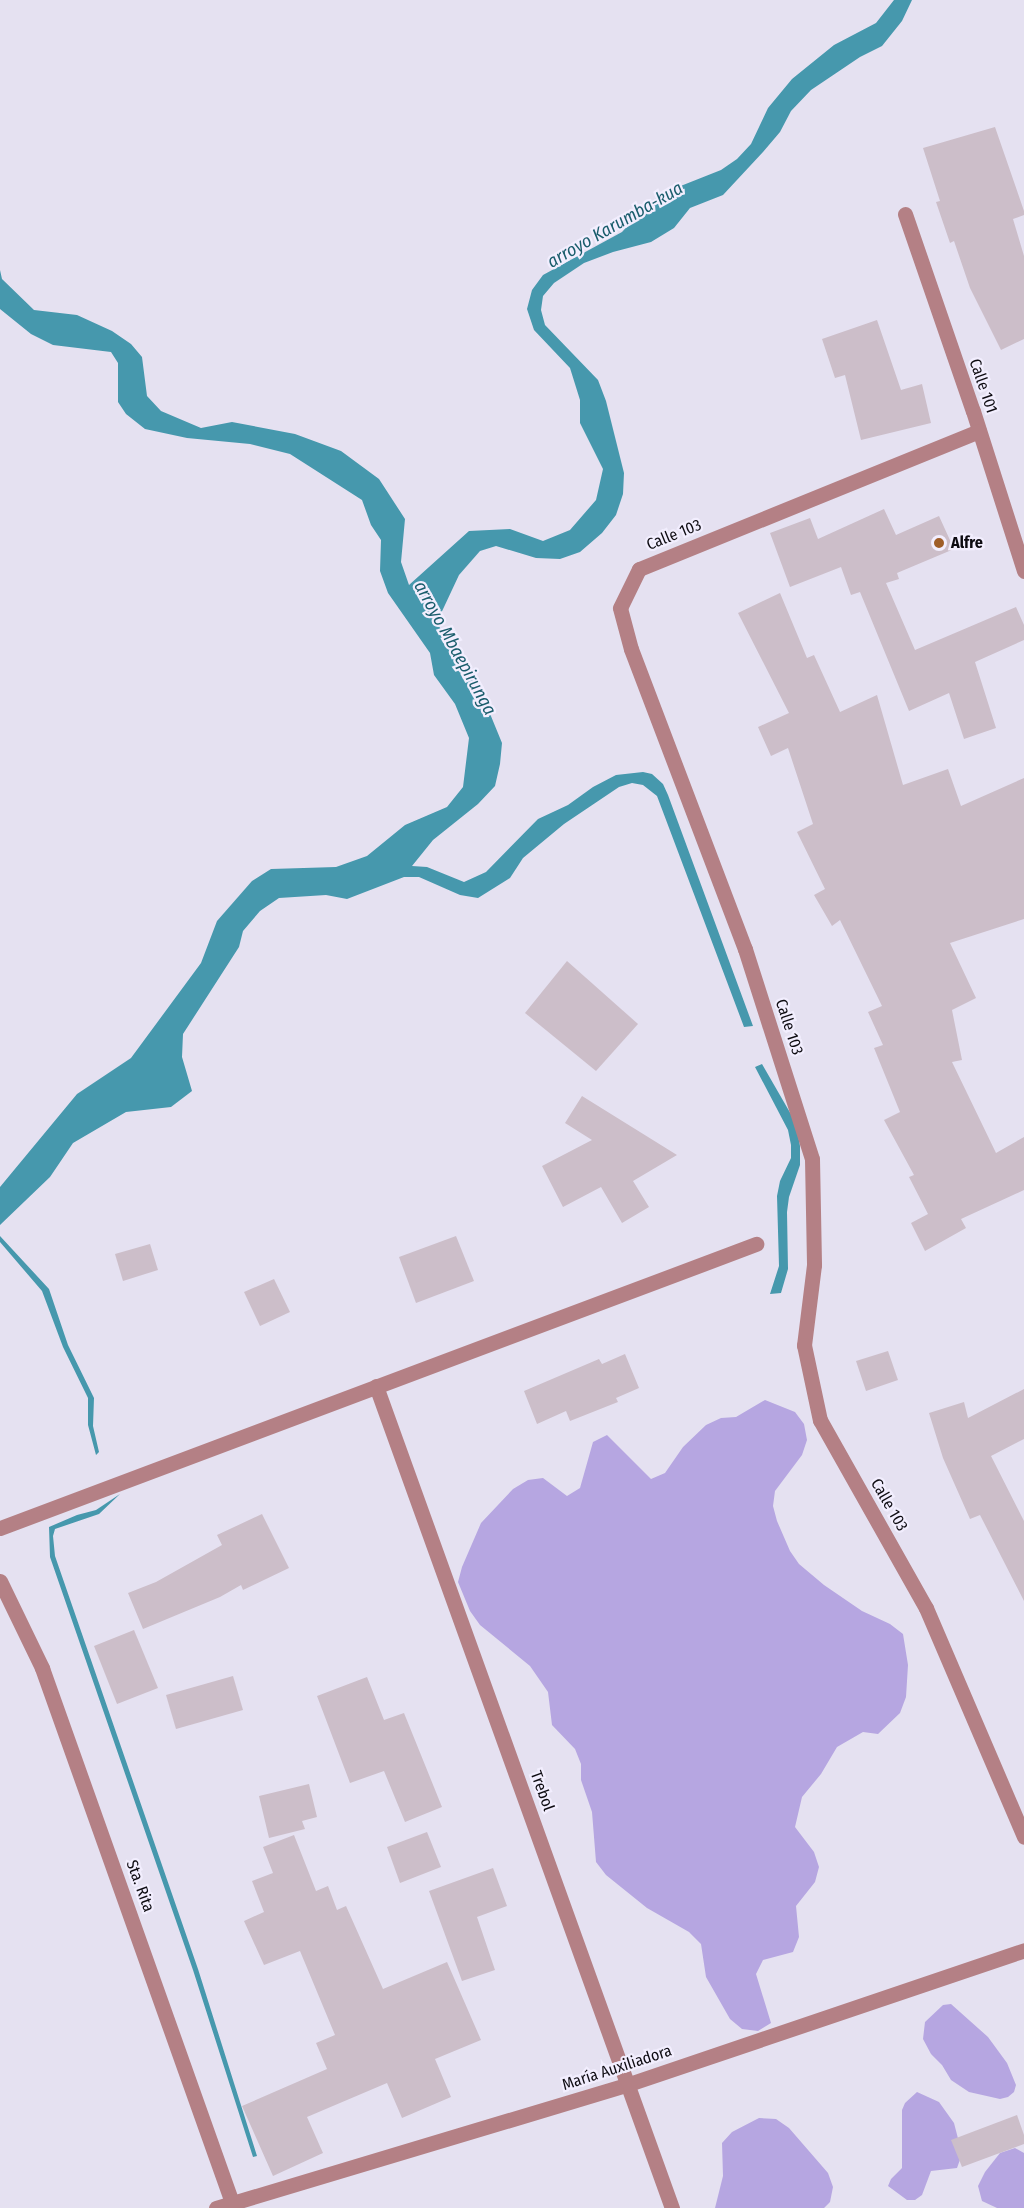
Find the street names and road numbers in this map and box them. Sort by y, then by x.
street label: Calle 101 [965,356,1001,416]
street label: Calle 103 [644,515,704,555]
street label: Calle 103 [771,997,807,1057]
street label: Calle 103 [866,1475,912,1535]
street label: Trebol [526,1768,558,1814]
street label: Sta. Rita [122,1857,158,1915]
street label: María Auxiliadora [560,2041,674,2095]

